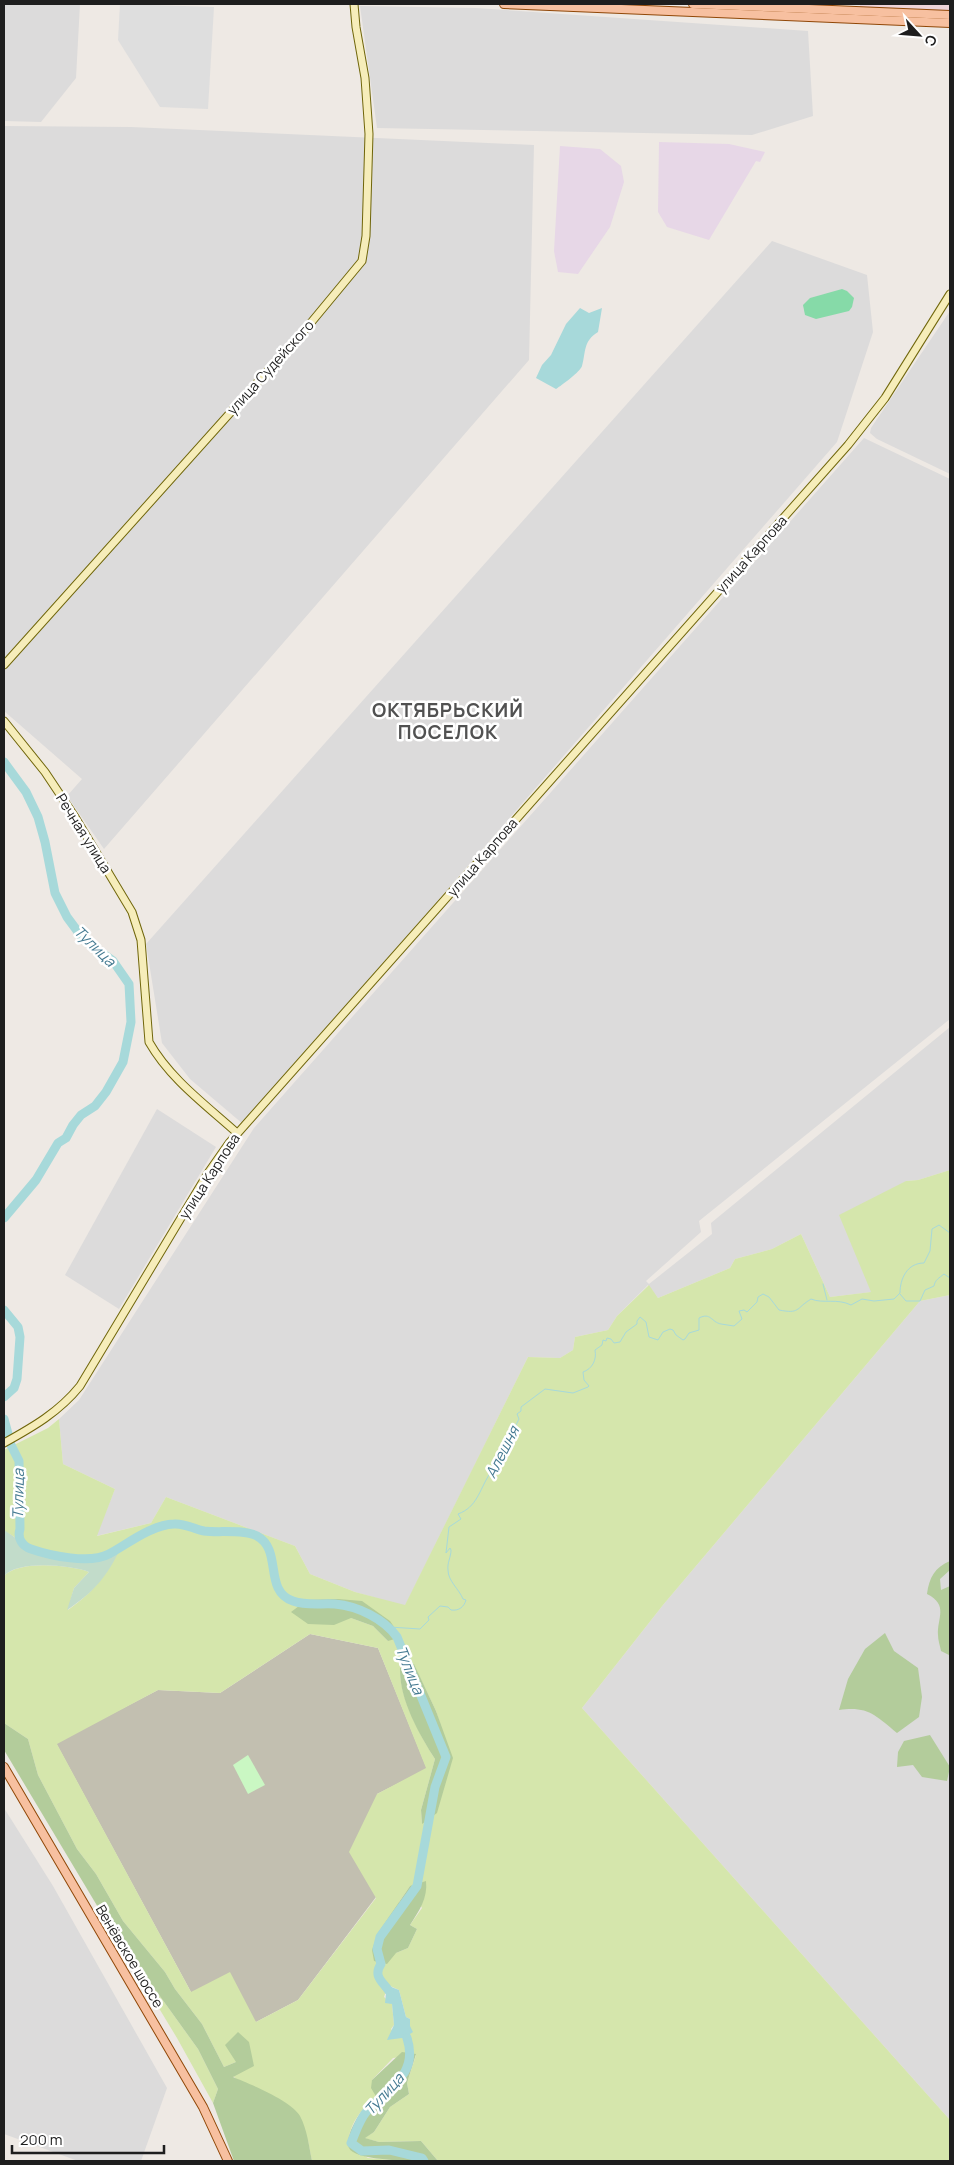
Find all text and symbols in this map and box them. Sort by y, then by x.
north arrow [894,10,944,60]
text: С [920,32,942,50]
street label: улица Судейского [222,315,318,419]
street label: улица Карпова [711,511,791,597]
district label: ОКТЯБРЬСКИЙ ПОСЕЛОК [372,697,524,745]
street label: Речная улица [52,790,116,876]
street label: улица Карпова [443,814,521,900]
water label: Тулица [70,921,121,971]
street label: улица Карпова [174,1130,244,1222]
water label: Алешня [480,1421,525,1481]
water label: Тулица [7,1468,29,1519]
water label: Тулица [391,1643,429,1698]
street label: Венёвское шоссе [92,1901,168,2011]
water label: Тулица [359,2068,409,2120]
scale bar [12,2122,165,2154]
text: 200 m [20,2129,63,2150]

